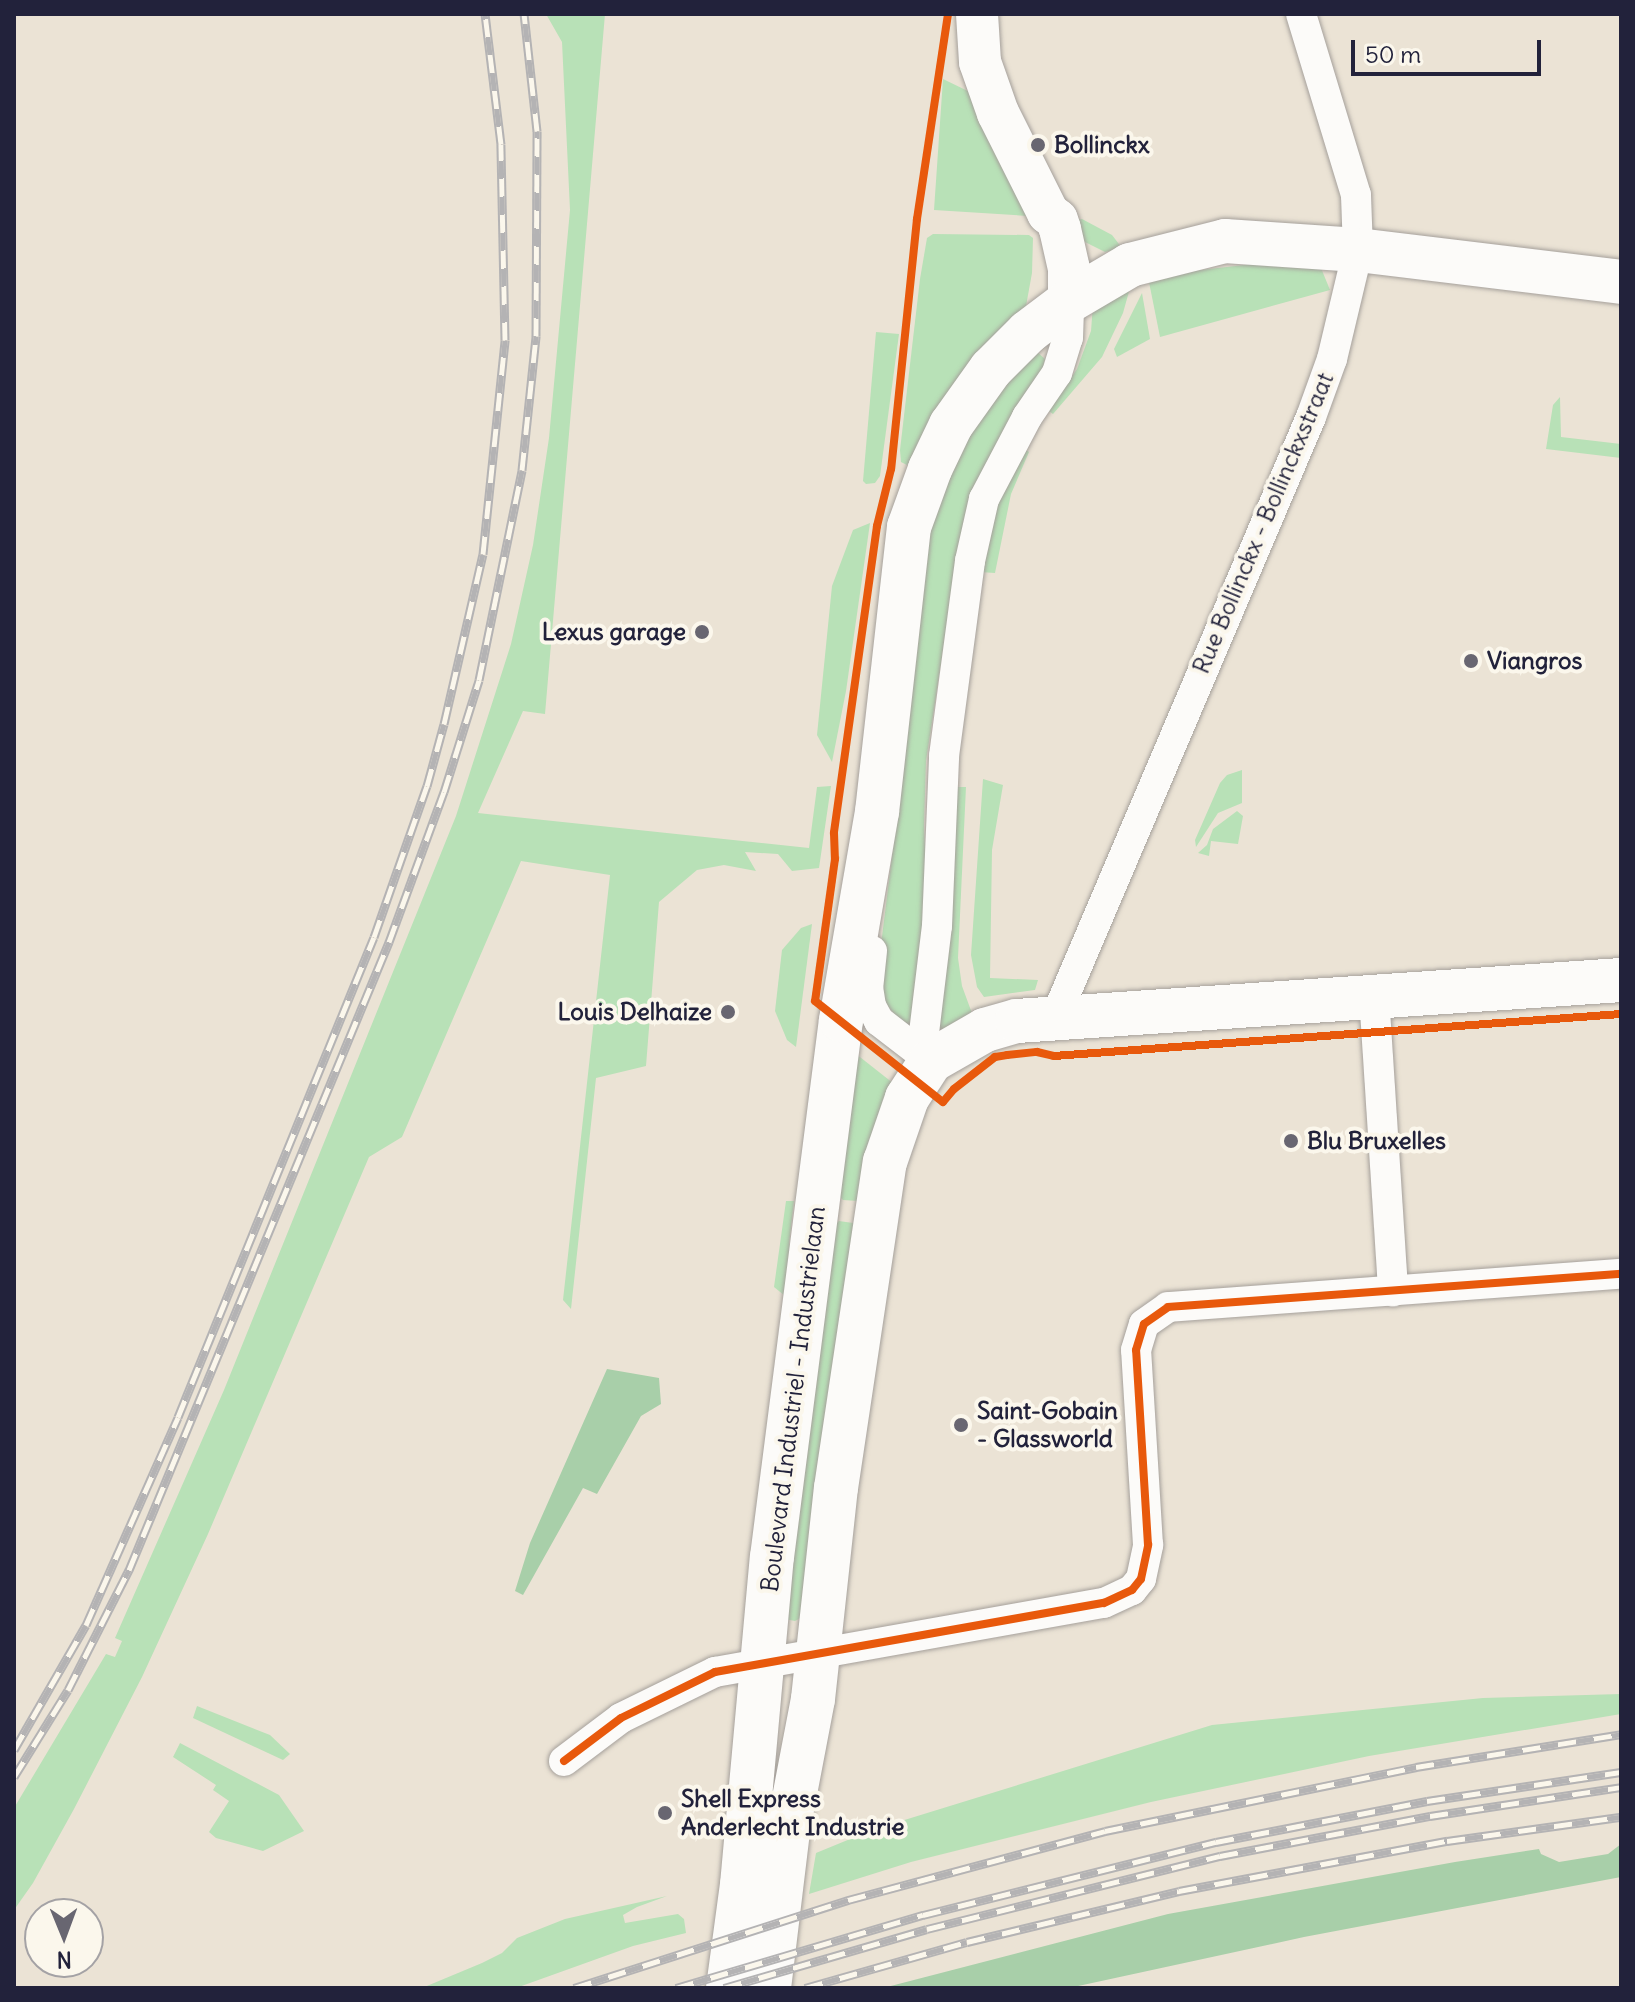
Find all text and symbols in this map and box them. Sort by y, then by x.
scale bar [1355,24,1545,74]
text: 50 m [1365,39,1421,69]
place label: Bollinckx [1054,131,1149,159]
marker: Bollinckx [1029,136,1047,154]
street label: Rue Bollinckx - Bollinckxstraat [1186,368,1340,678]
place label: Lexus garage [542,618,686,646]
marker: Lexus garage [693,623,711,641]
place label: Viangros [1487,647,1582,675]
marker: Viangros [1462,652,1480,670]
place label: Louis Delhaize [557,998,712,1026]
marker: Louis Delhaize [719,1003,737,1021]
place label: Blu Bruxelles [1307,1127,1446,1155]
marker: Blu Bruxelles [1282,1132,1300,1150]
street label: Boulevard Industriel - Industrielaan [755,1204,831,1594]
place label: Saint-Gobain - Glassworld [977,1397,1118,1453]
marker: Saint-Gobain - Glassworld [952,1416,970,1434]
place label: Shell Express Anderlecht Industrie [681,1785,904,1841]
marker: Shell Express Anderlecht Industrie [656,1804,674,1822]
north arrow [24,1898,104,1978]
text: N [57,1946,72,1974]

